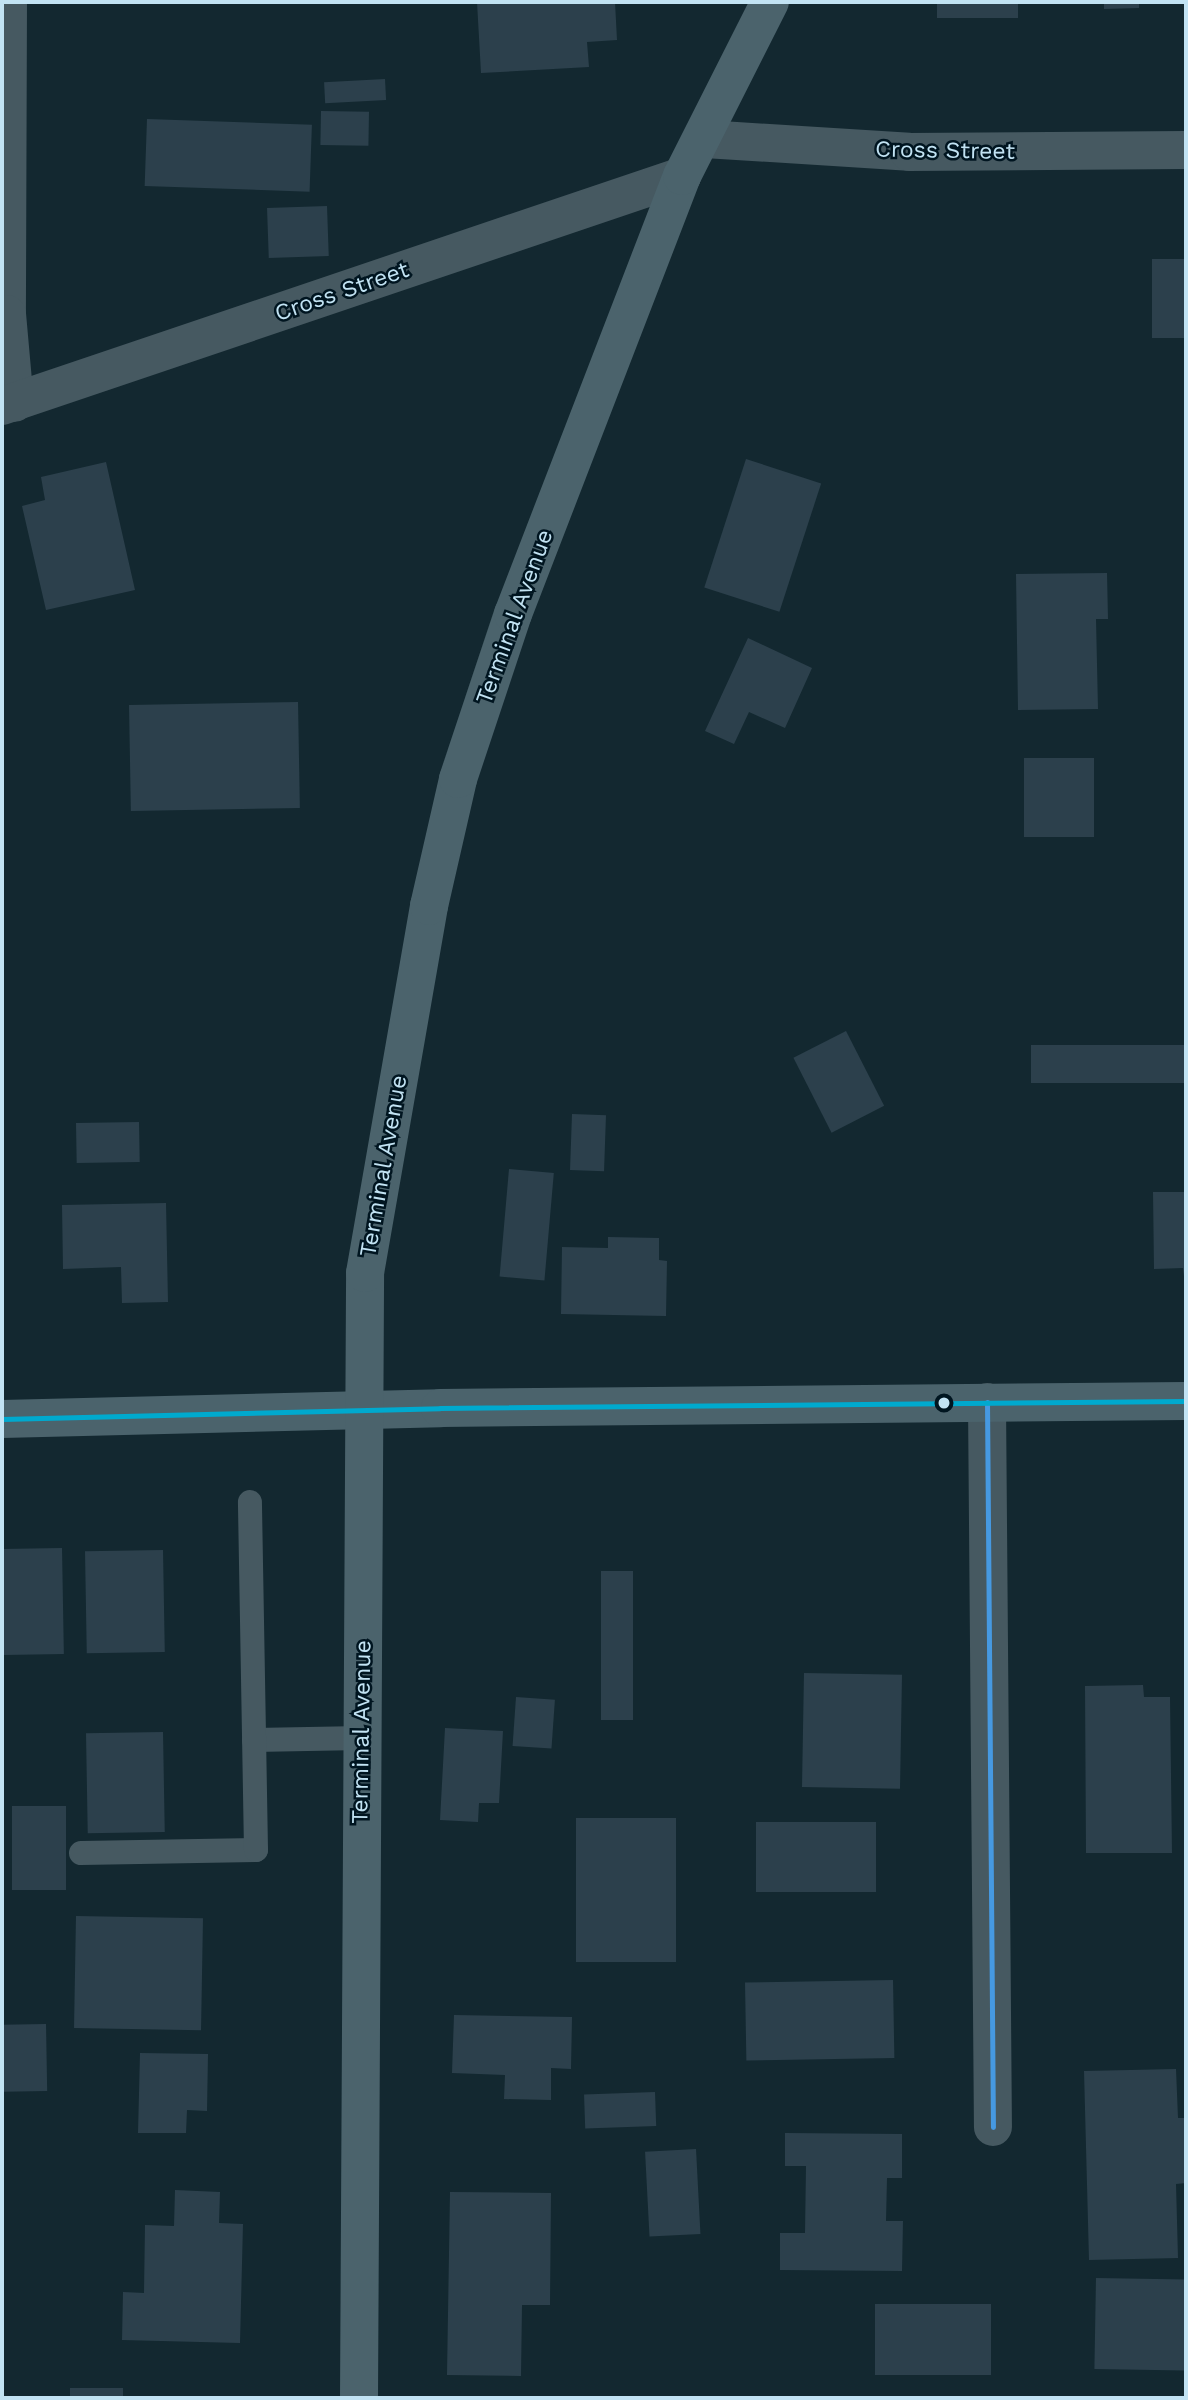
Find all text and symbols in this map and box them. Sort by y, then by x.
street label: Cross Street [875,136,1015,166]
street label: Cross Street [271,256,413,328]
street label: Terminal Avenue [470,525,560,709]
street label: Terminal Avenue [354,1072,414,1260]
unlabelled marker [937,1396,951,1410]
street label: Terminal Avenue [347,1639,377,1825]

